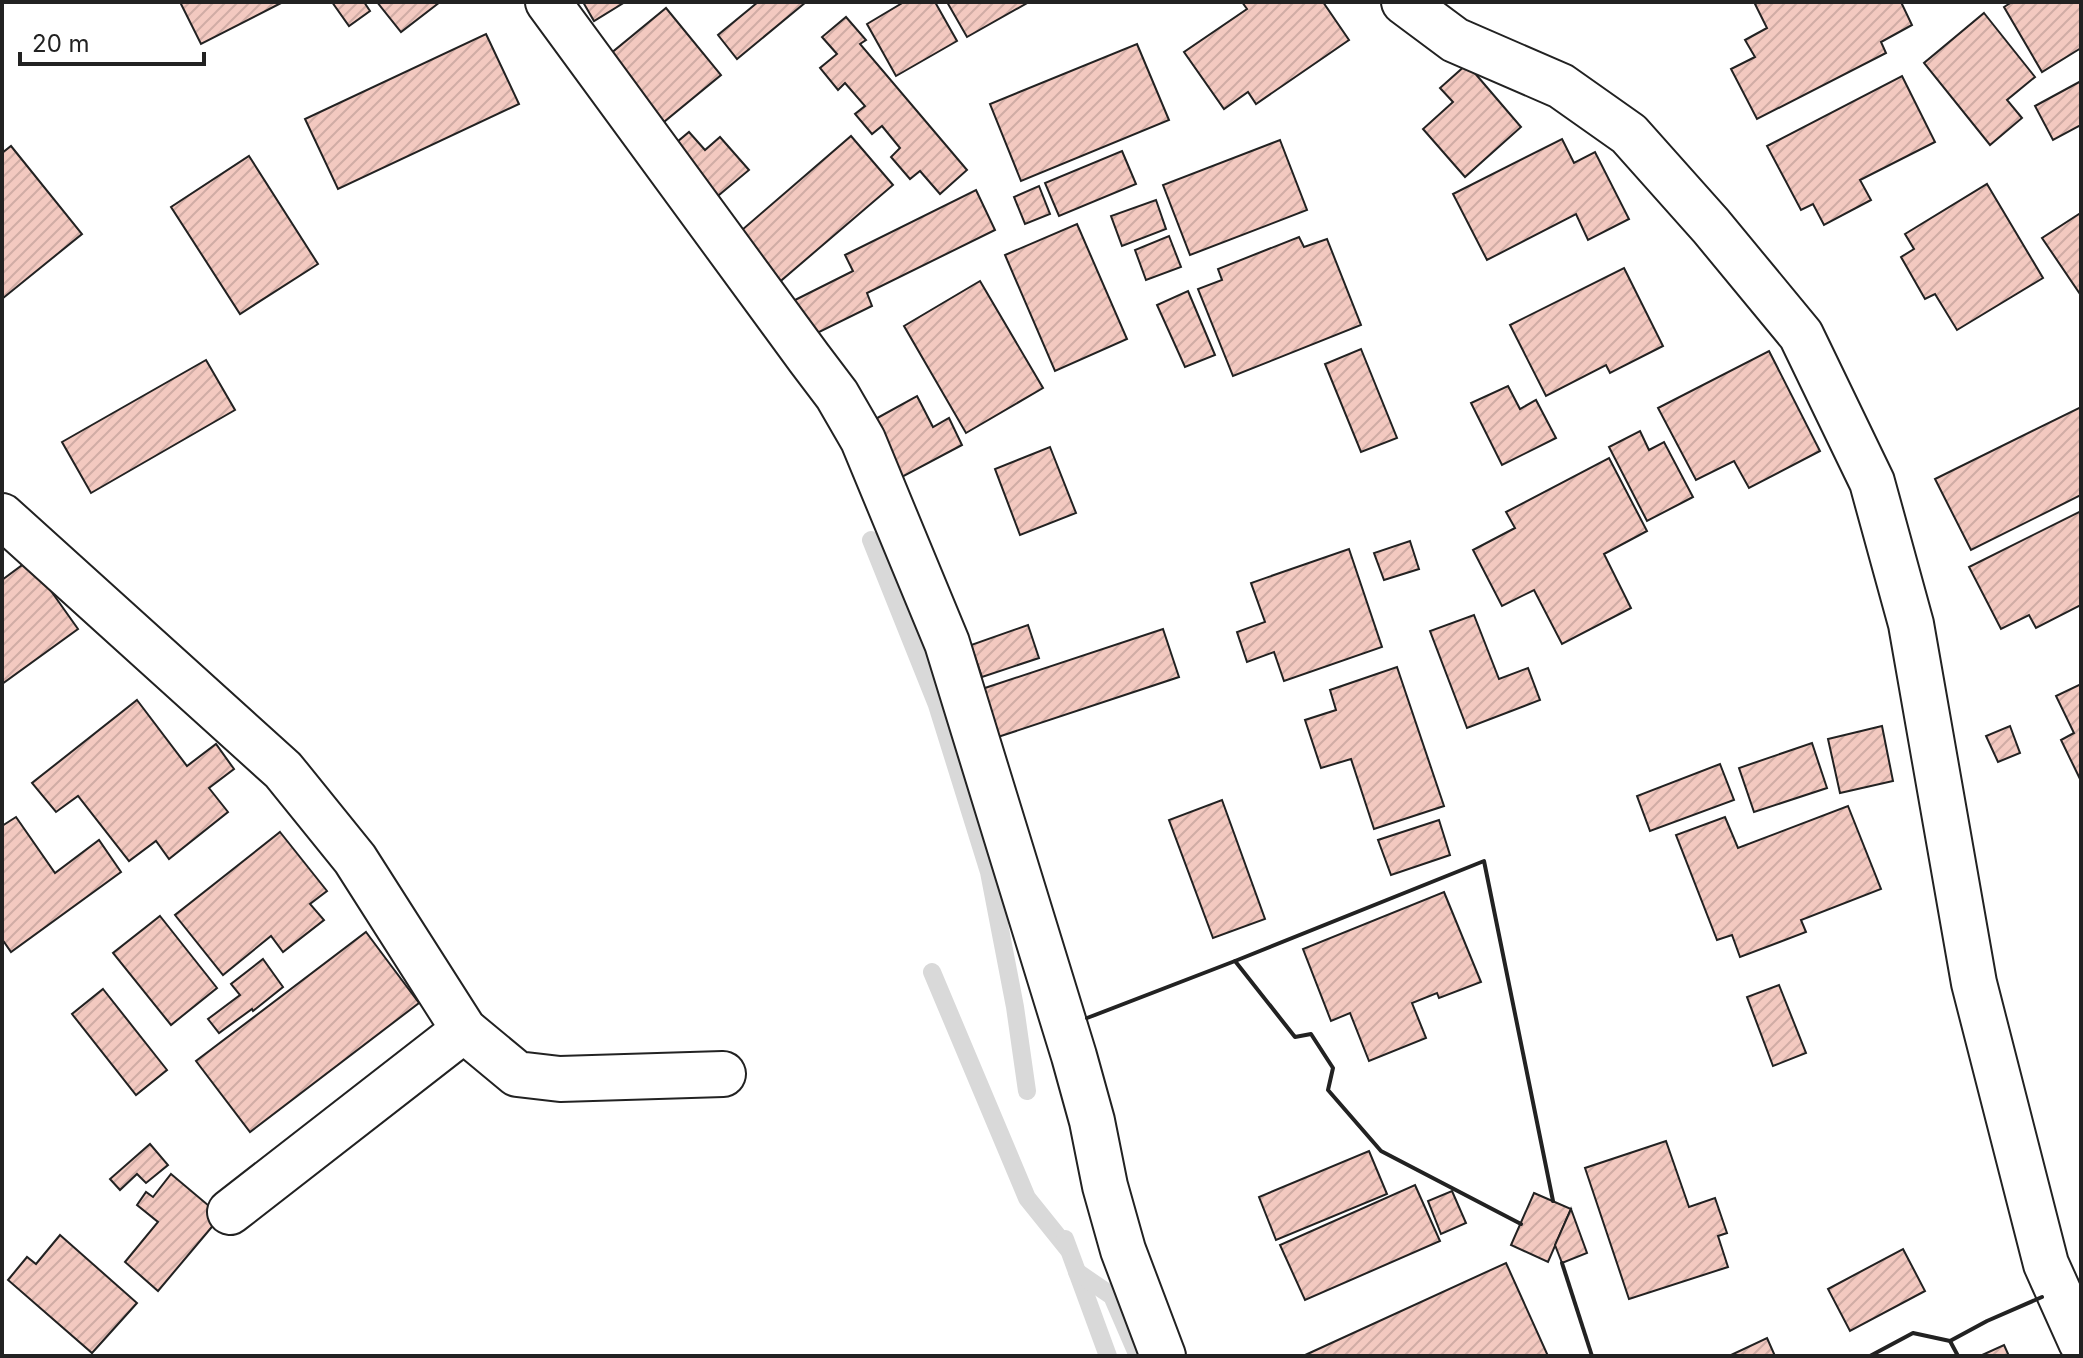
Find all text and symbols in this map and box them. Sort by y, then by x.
scale bar [20,16,204,66]
text: 20 m [32,29,90,58]

